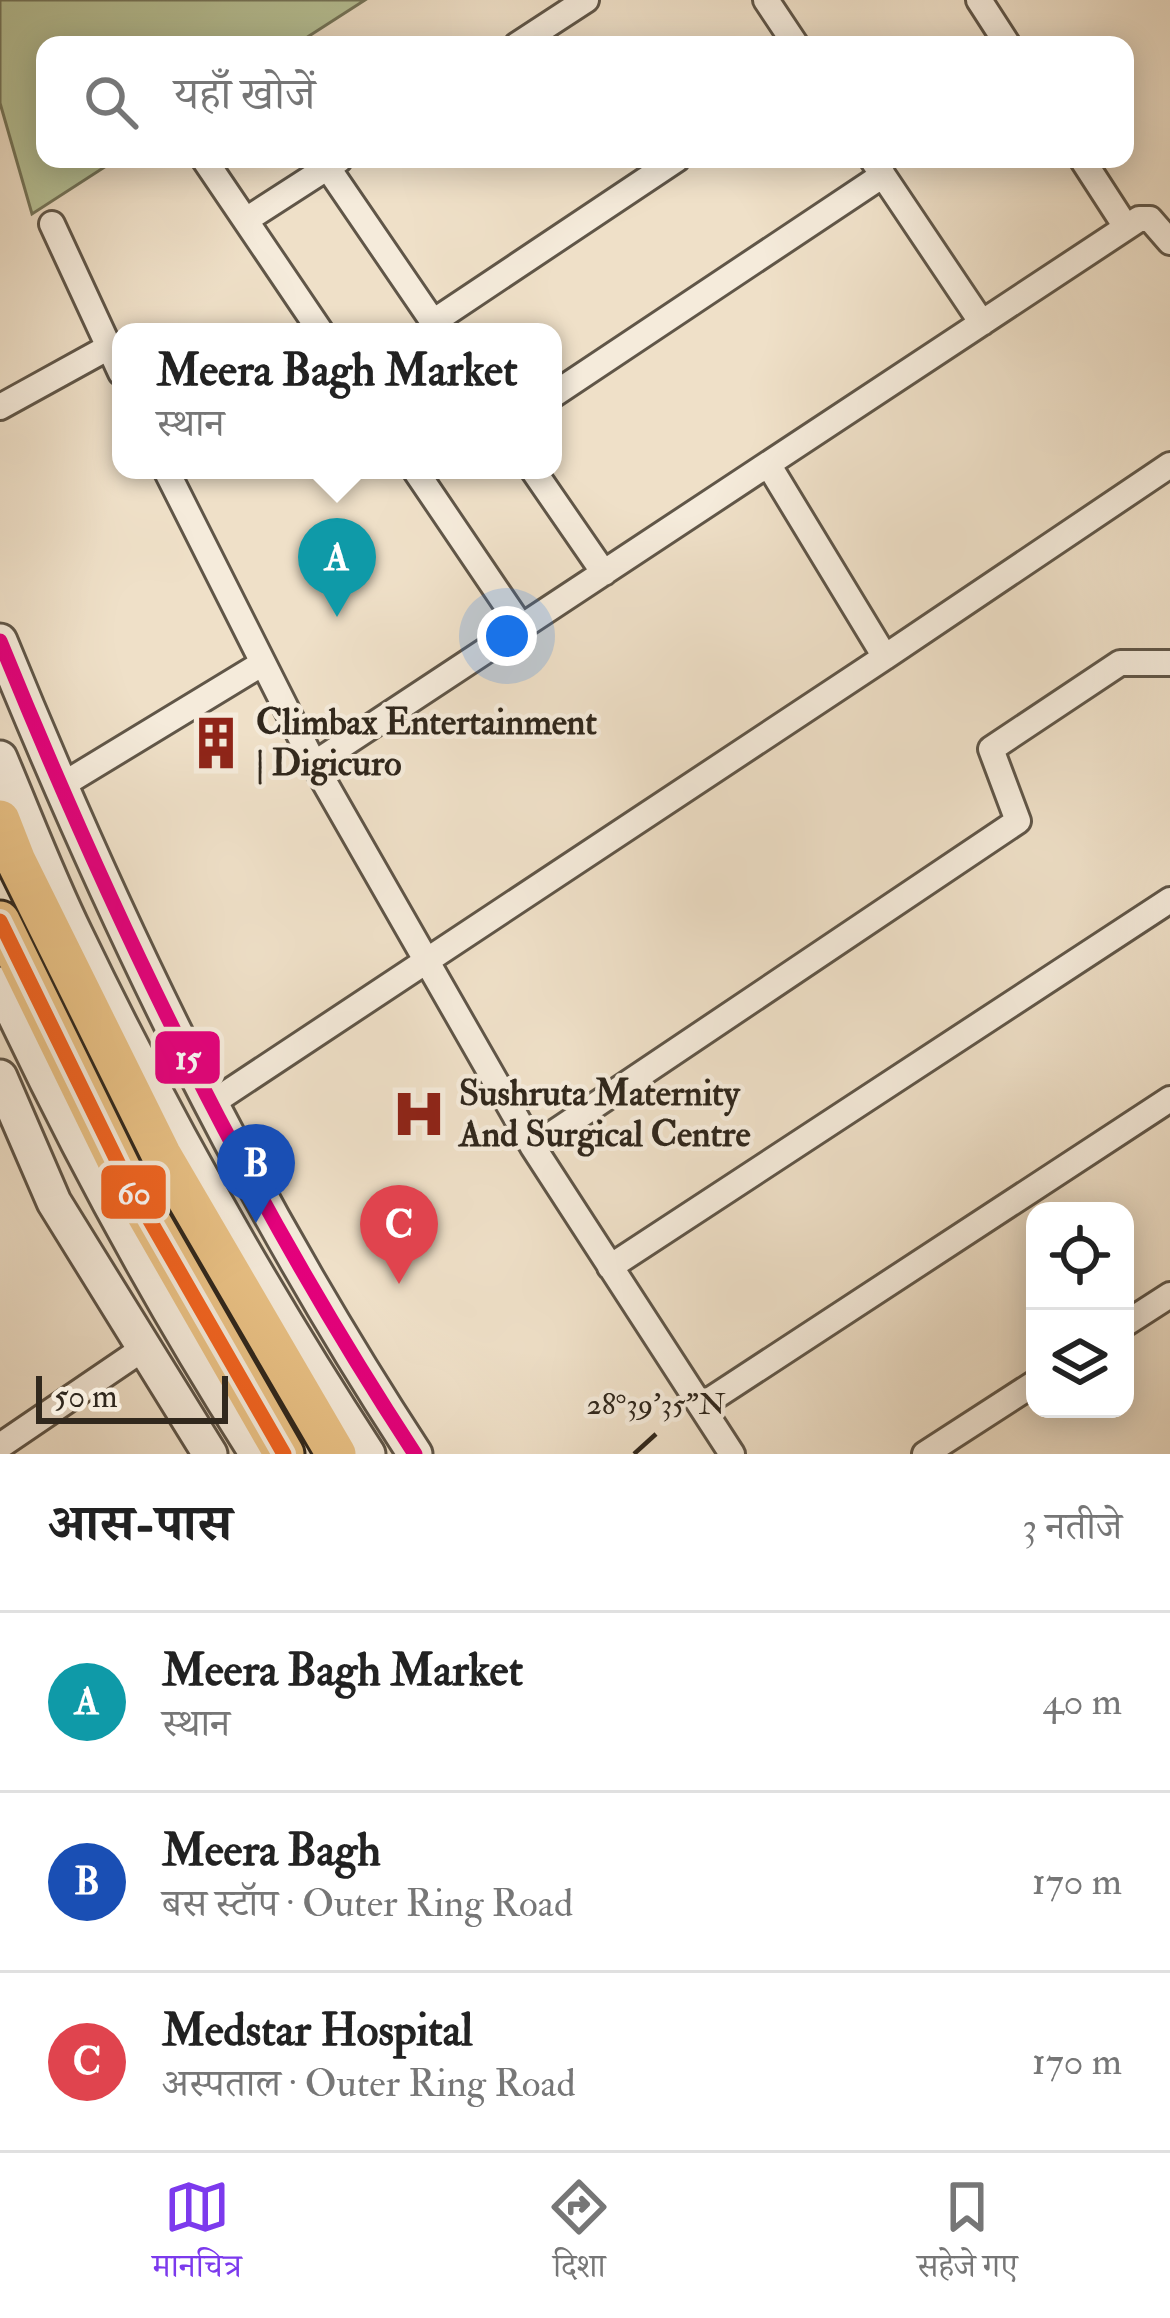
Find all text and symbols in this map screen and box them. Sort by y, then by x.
search box [36,36,1134,168]
text: यहाँ खोजें [174,67,315,123]
icon: search [78,69,144,135]
popup [112,323,562,479]
text: Meera Bagh Market [157,343,517,399]
text: स्थान [157,399,225,448]
pin: A [298,518,376,617]
your location [477,606,537,666]
place label: Climbax Entertainment | Digicuro [256,700,597,786]
building icon: Climbax Entertainment | Digicuro [187,714,245,772]
line badge: 15 [153,1029,222,1086]
text: 15 [175,1038,202,1079]
place label: Sushruta Maternity And Surgical Centre [457,1071,750,1157]
hospital icon: Sushruta Maternity And Surgical Centre [390,1085,448,1143]
pin: B [217,1124,295,1223]
line badge: 60 [99,1163,168,1221]
text: 60 [117,1173,151,1214]
pin: C [360,1185,438,1284]
map controls [1026,1202,1134,1418]
button: locate [1026,1202,1134,1310]
button: layers [1026,1310,1134,1418]
scale bar [36,1370,228,1423]
text: 50 m [54,1376,118,1417]
text: 28°39'35"N [586,1386,726,1423]
text: आस-पास [48,1492,232,1556]
text: 3 नतीजे [1022,1502,1122,1551]
text: Meera Bagh Market [162,1643,523,1699]
text: A [75,1677,99,1726]
text: 40 m [1043,1677,1122,1726]
text: स्थान [162,1699,230,1748]
text: Meera Bagh [162,1823,381,1879]
text: B [74,1857,100,1906]
text: 170 m [1032,1857,1122,1906]
text: बस स्टॉप · Outer Ring Road [162,1879,573,1928]
text: Medstar Hospital [162,2003,473,2059]
text: C [73,2037,101,2086]
text: 170 m [1032,2037,1122,2086]
text: अस्पताल · Outer Ring Road [162,2059,576,2108]
tab: मानचित्र [152,2174,242,2298]
tab: दिशा [546,2174,612,2298]
tab: सहेजे गए [917,2174,1018,2298]

